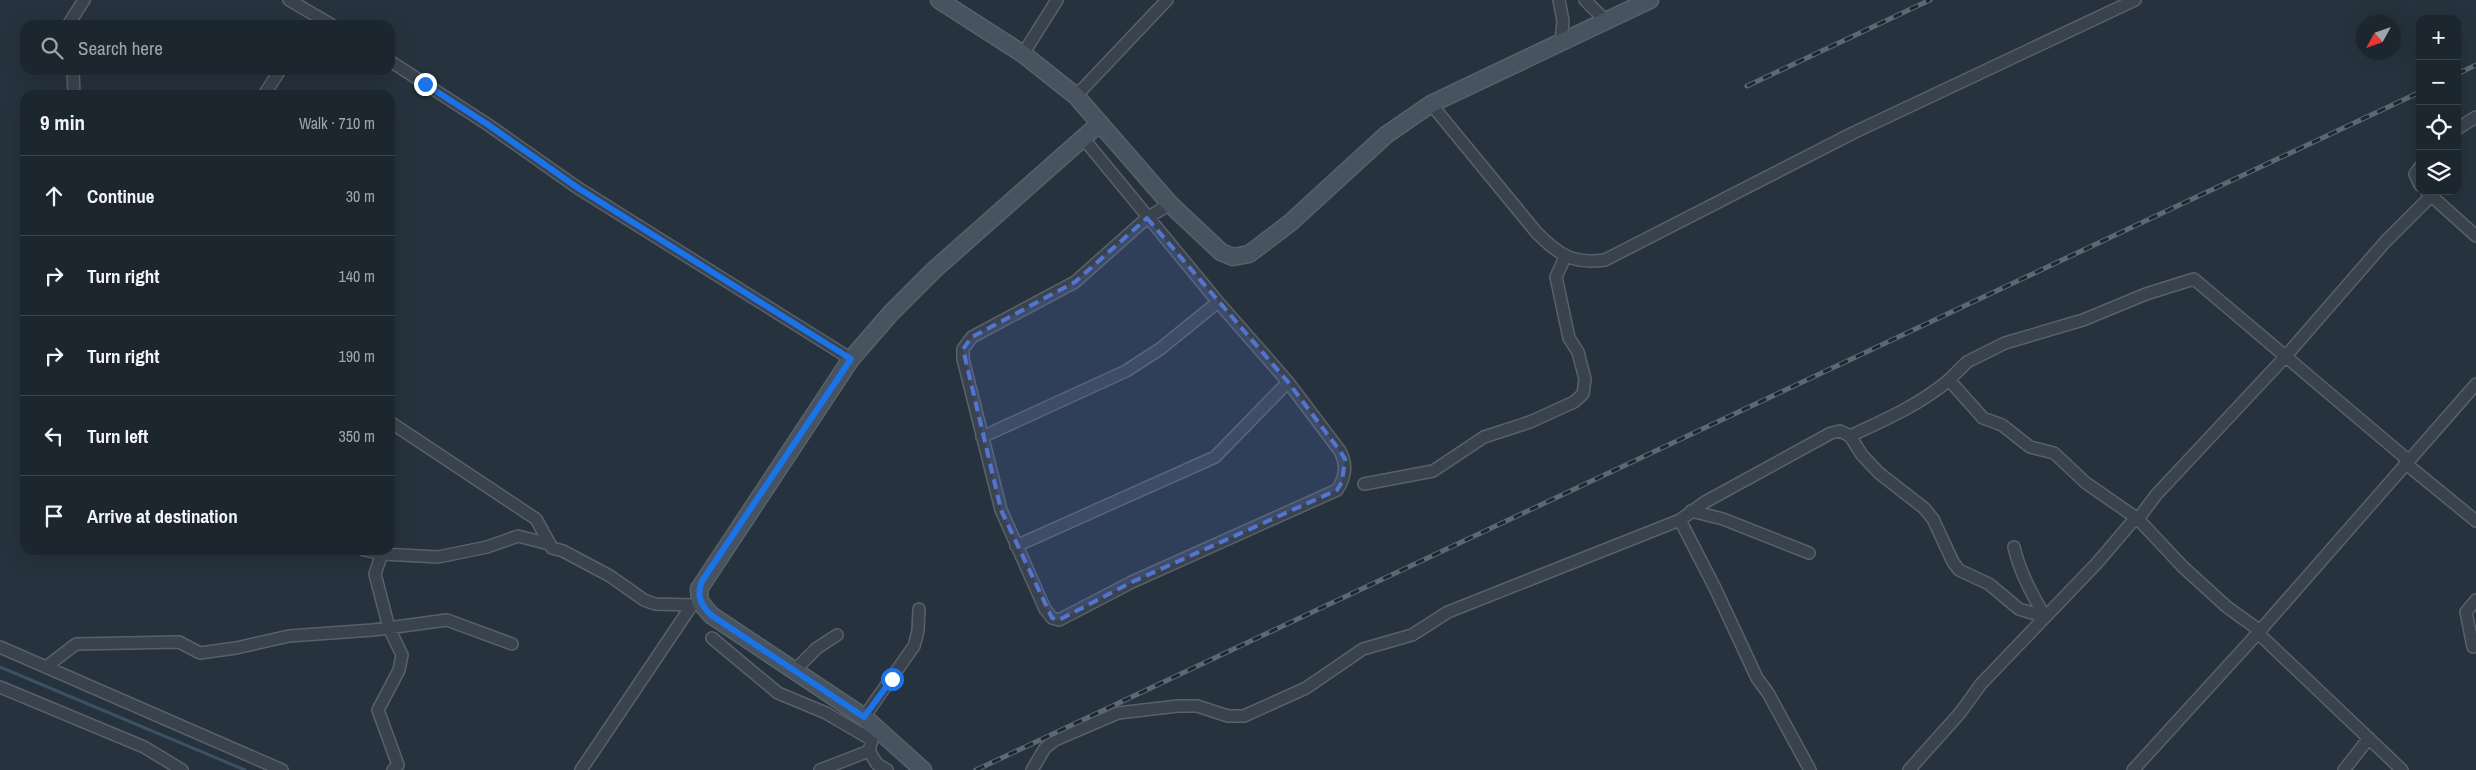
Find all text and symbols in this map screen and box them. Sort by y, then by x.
north arrow [2356,15,2401,60]
map controls [2416,15,2461,195]
button: + [2416,15,2461,60]
search box [20,20,395,75]
icon: search [38,34,66,62]
text: Search here [78,35,163,61]
button: − [2416,60,2461,105]
route end [414,73,437,96]
button: locate [2416,105,2461,150]
text: 9 min [40,108,85,137]
text: Walk · 710 m [299,112,375,134]
button: layers [2416,150,2461,195]
icon: ahead [40,182,68,210]
text: Continue [87,183,155,209]
text: 30 m [346,185,375,207]
icon: right [40,262,68,290]
text: Turn right [87,263,159,289]
text: 140 m [339,265,375,287]
icon: right [40,342,68,370]
text: Turn right [87,343,159,369]
text: 190 m [339,345,375,367]
icon: left [40,422,68,450]
text: Turn left [87,423,148,449]
text: 350 m [339,425,375,447]
icon: arrive [40,502,68,530]
text: Arrive at destination [87,503,238,529]
route start [881,668,904,691]

